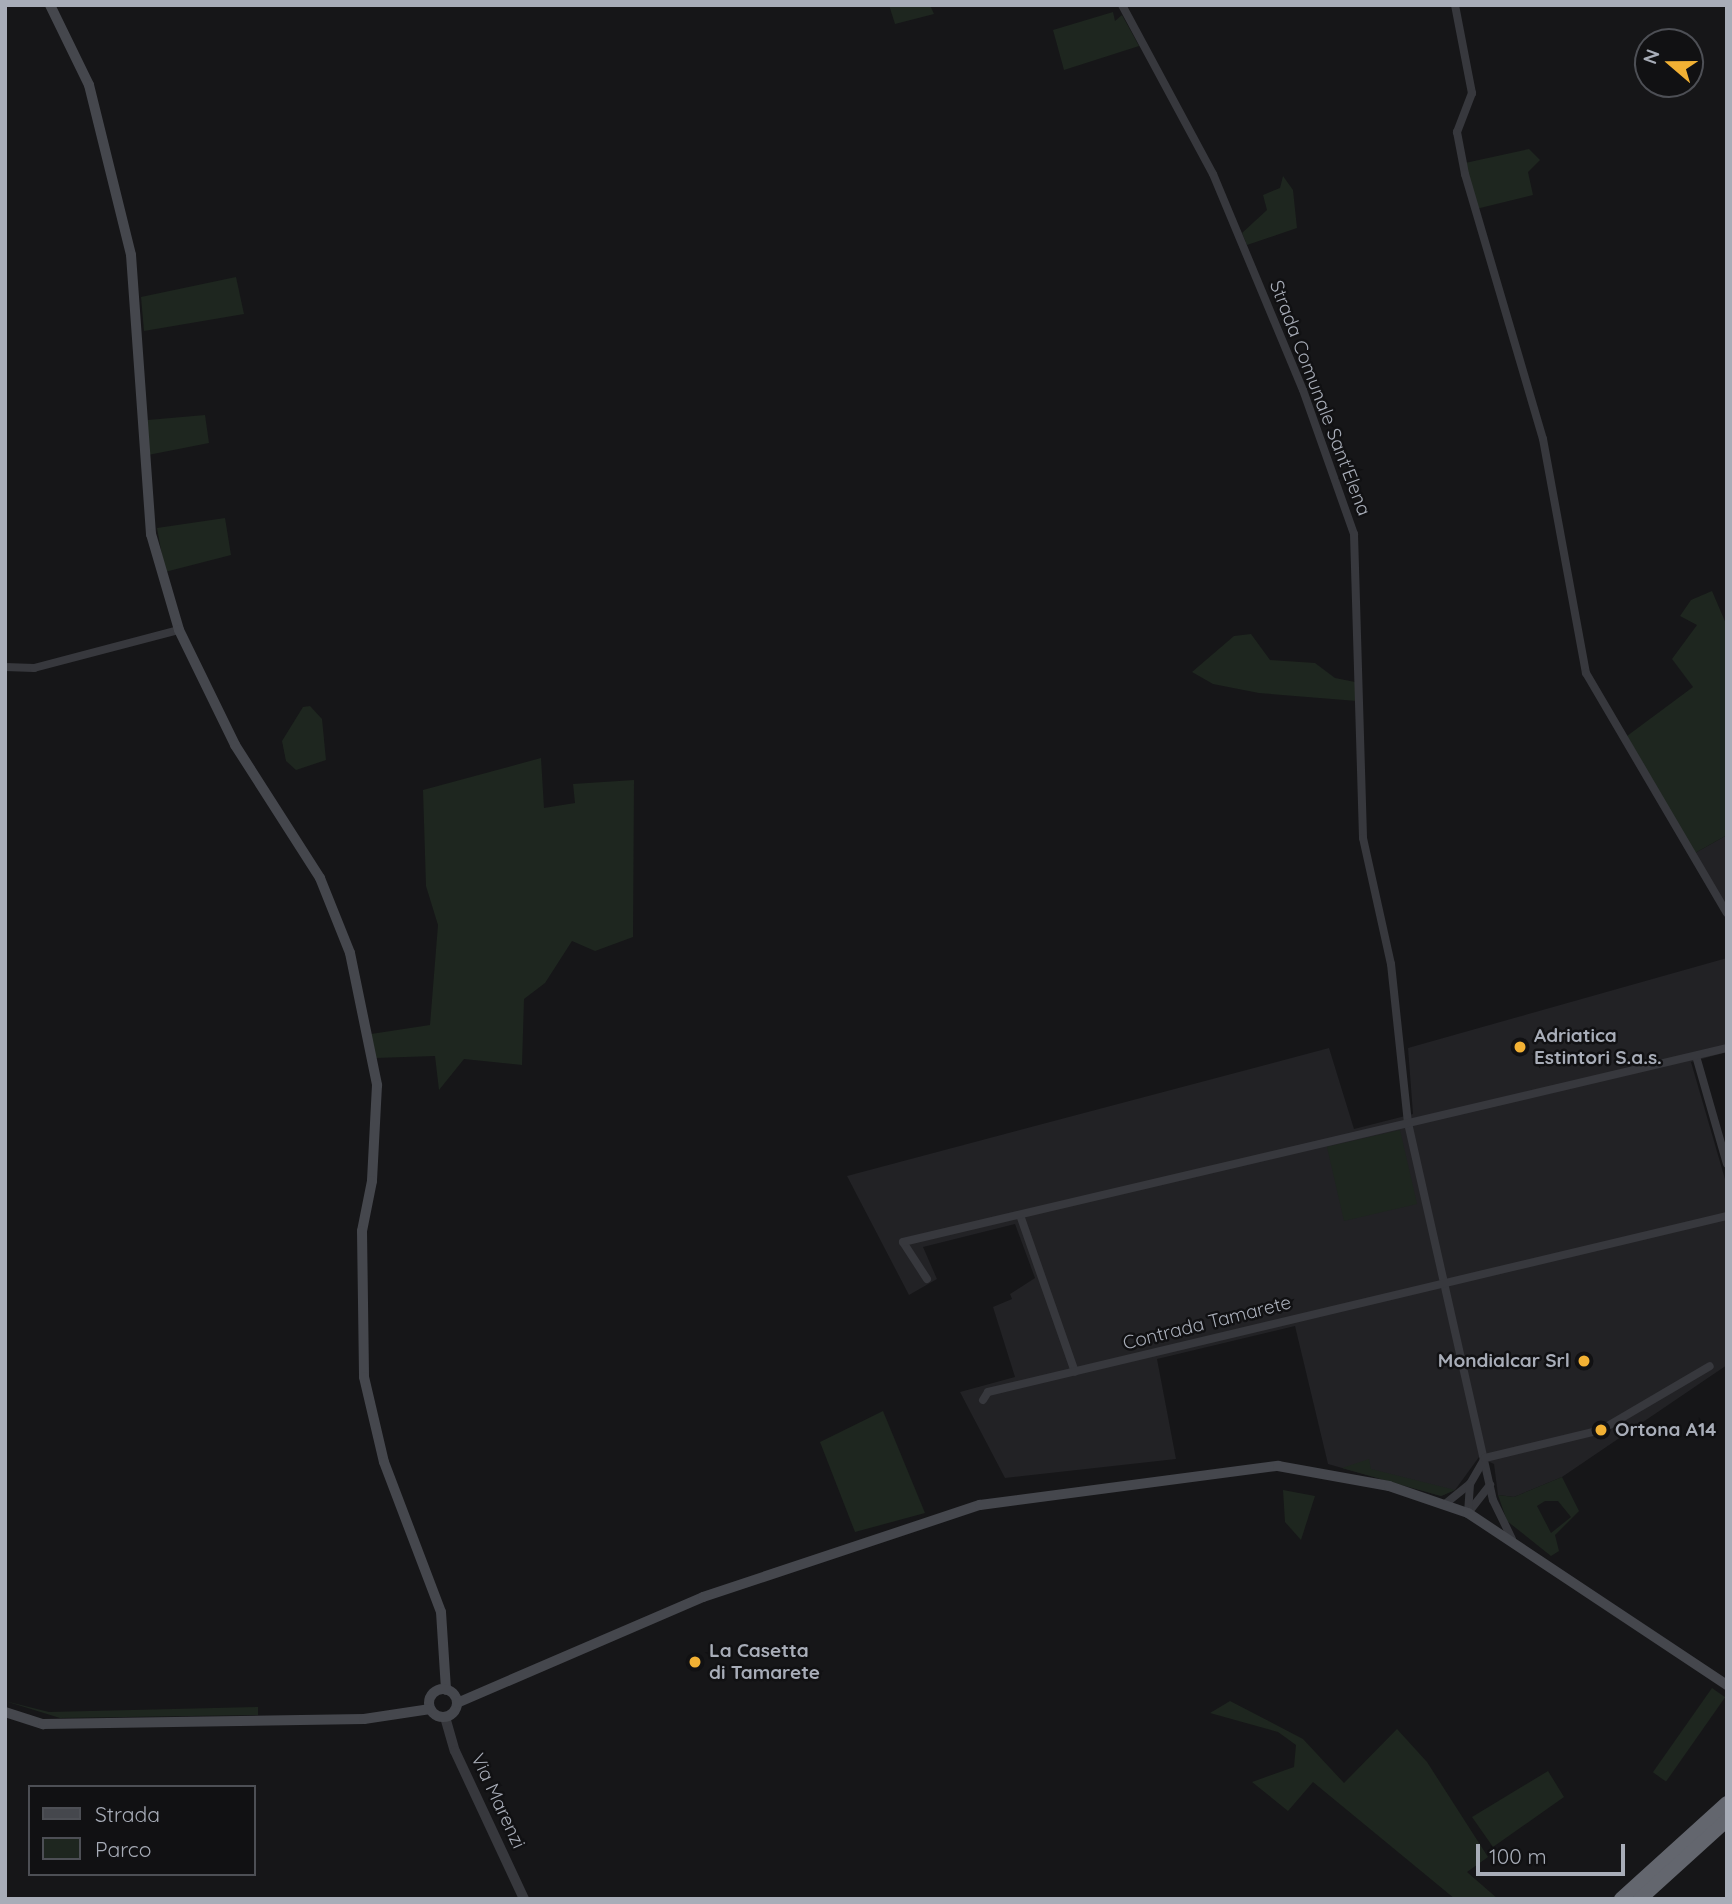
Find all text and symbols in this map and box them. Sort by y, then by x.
north arrow [1634,28,1704,98]
text: N [1637,46,1665,67]
street label: Strada Comunale Sant'Elena [1265,277,1375,519]
place label: Adriatica Estintori S.a.s. [1534,1025,1662,1069]
marker: Adriatica Estintori S.a.s. [1512,1039,1528,1055]
street label: Contrada Tamarete [1120,1291,1294,1355]
place label: Mondialcar Srl [1438,1350,1570,1372]
marker: Mondialcar Srl [1576,1353,1592,1369]
place label: Ortona A14 [1615,1419,1716,1441]
marker: Ortona A14 [1593,1422,1609,1438]
place label: La Casetta di Tamarete [709,1640,820,1684]
marker: La Casetta di Tamarete [687,1654,703,1670]
street label: Via Marenzi [466,1750,530,1852]
legend [28,1785,256,1876]
text: Strada [95,1801,160,1827]
scale bar [1480,1830,1629,1874]
text: Parco [95,1836,151,1862]
text: 100 m [1489,1843,1547,1869]

